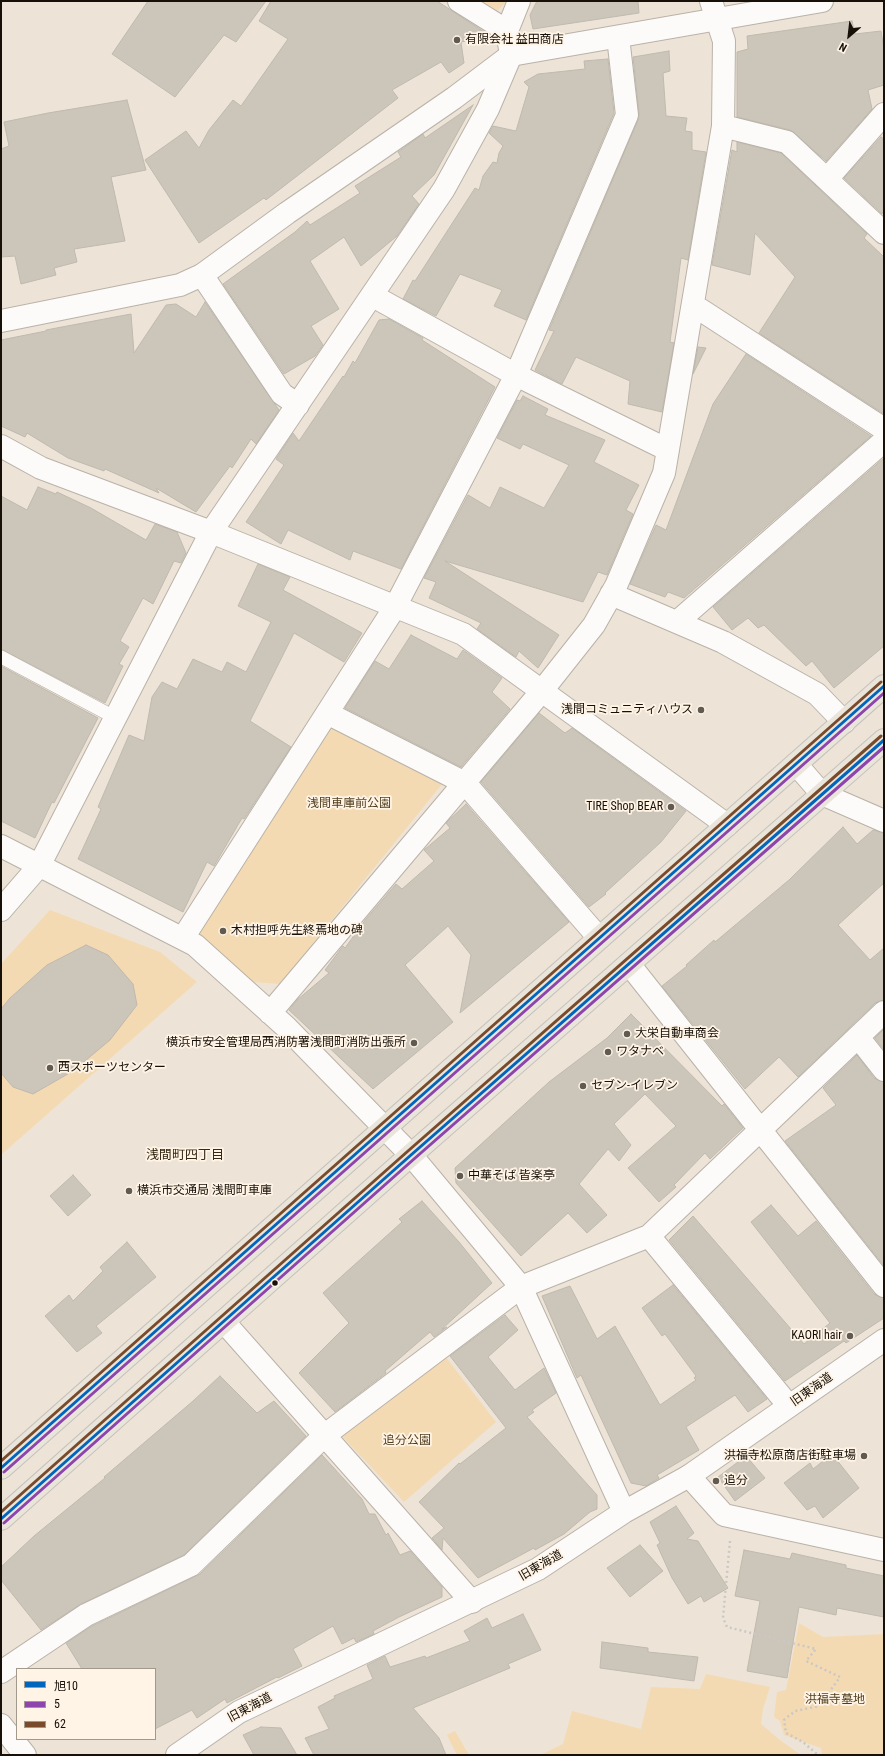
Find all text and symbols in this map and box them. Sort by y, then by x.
north arrow [829,16,869,56]
place label: 有限会社 益田商店 [465,33,564,47]
marker: 有限会社 益田商店 [452,35,462,45]
text: N [837,40,849,54]
place label: 浅間コミュニティハウス [561,703,693,717]
marker: 浅間コミュニティハウス [696,705,706,715]
park label: 浅間車庫前公園 [307,797,391,811]
place label: TIRE Shop BEAR [586,800,663,814]
marker: TIRE Shop BEAR [666,802,676,812]
place label: 木村担呼先生終焉地の碑 [231,924,363,938]
marker: 木村担呼先生終焉地の碑 [218,926,228,936]
place label: 大栄自動車商会 [635,1027,719,1041]
marker: 大栄自動車商会 [622,1029,632,1039]
place label: 横浜市安全管理局西消防署浅間町消防出張所 [166,1036,406,1050]
marker: 横浜市安全管理局西消防署浅間町消防出張所 [409,1038,419,1048]
place label: ワタナベ [616,1045,664,1059]
marker: ワタナベ [603,1047,613,1057]
place label: 西スポーツセンター [58,1061,166,1075]
marker: 西スポーツセンター [45,1063,55,1073]
place label: セブン-イレブン [591,1079,678,1093]
marker: セブン-イレブン [578,1081,588,1091]
district label: 浅間町四丁目 [146,1148,224,1164]
place label: 中華そば 皆楽亭 [468,1169,555,1183]
marker: 中華そば 皆楽亭 [455,1171,465,1181]
place label: 横浜市交通局 浅間町車庫 [137,1184,272,1198]
marker: 横浜市交通局 浅間町車庫 [124,1186,134,1196]
unlabelled marker [270,1278,280,1288]
place label: KAORI hair [791,1329,842,1343]
marker: KAORI hair [845,1331,855,1341]
street label: 旧東海道 [788,1370,836,1410]
park label: 追分公園 [383,1434,431,1448]
place label: 洪福寺松原商店街駐車場 [724,1449,856,1463]
marker: 洪福寺松原商店街駐車場 [859,1451,869,1461]
place label: 追分 [724,1474,748,1488]
marker: 追分 [711,1476,721,1486]
street label: 旧東海道 [517,1548,565,1584]
legend [16,1668,156,1740]
text: 旭10 [54,1679,78,1693]
street label: 旧東海道 [225,1690,275,1726]
park label: 洪福寺墓地 [805,1693,865,1707]
text: 5 [54,1697,60,1711]
text: 62 [54,1717,66,1731]

